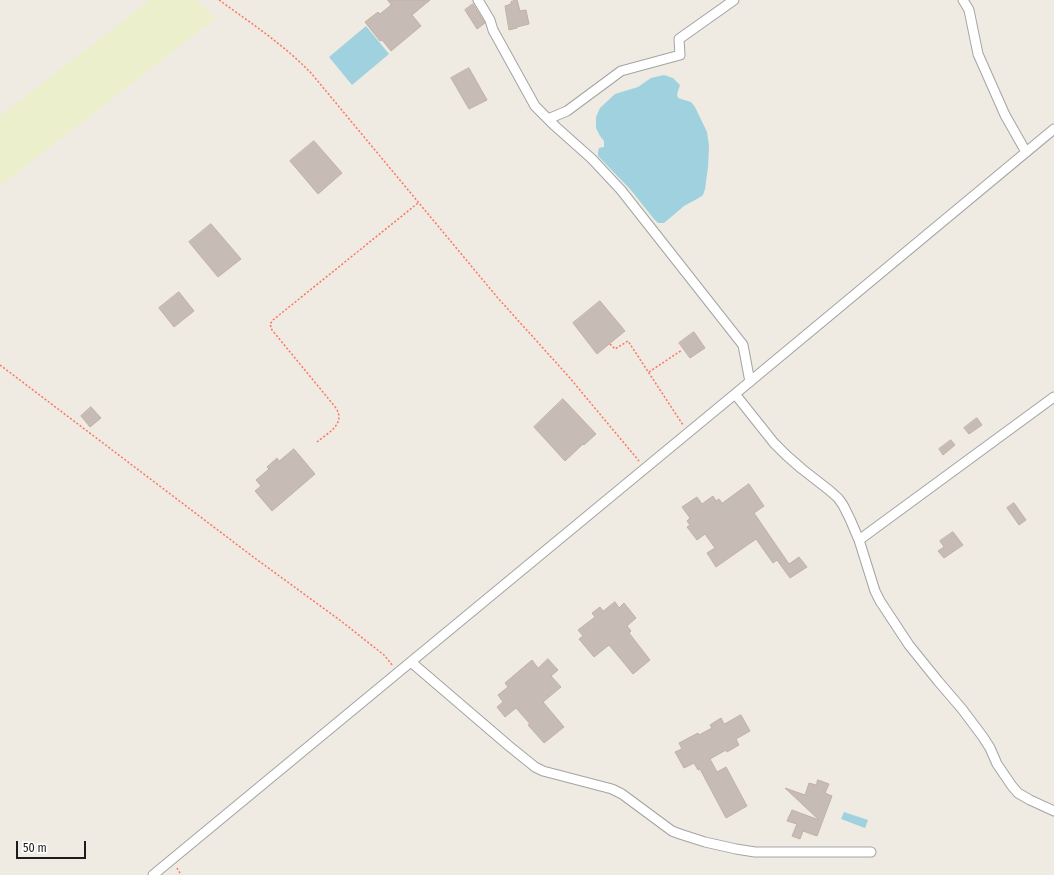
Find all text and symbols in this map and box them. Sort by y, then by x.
scale bar [18,833,88,859]
text: 50 m [23,841,47,855]

